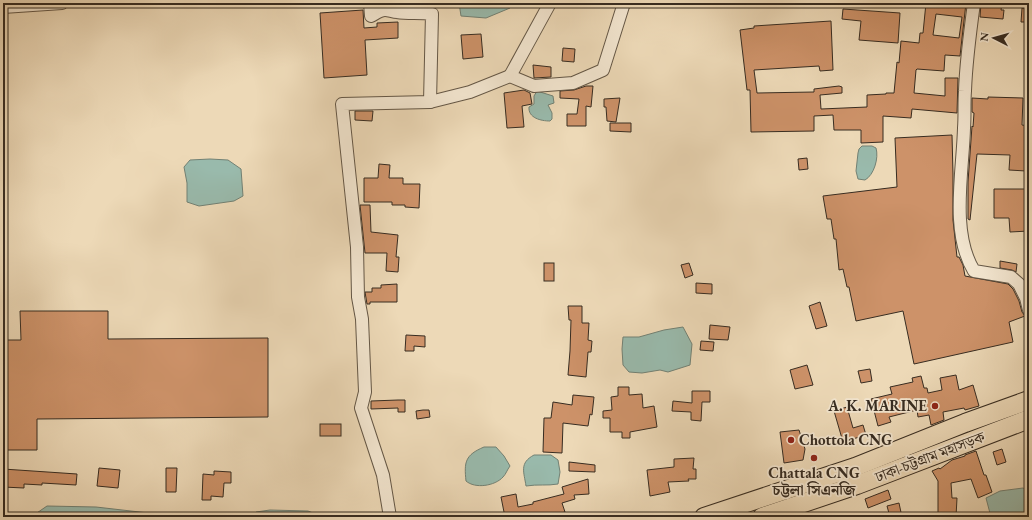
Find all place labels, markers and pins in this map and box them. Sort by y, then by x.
place label: A. K. MARINE [827,396,927,415]
marker: A. K. MARINE [930,401,940,411]
place label: Chottola CNG [799,430,892,449]
marker: Chottola CNG [786,435,796,445]
marker: Chattala CNG চট্টলা সিএনজি [809,453,819,463]
place label: Chattala CNG চট্টলা সিএনজি [768,463,860,499]

